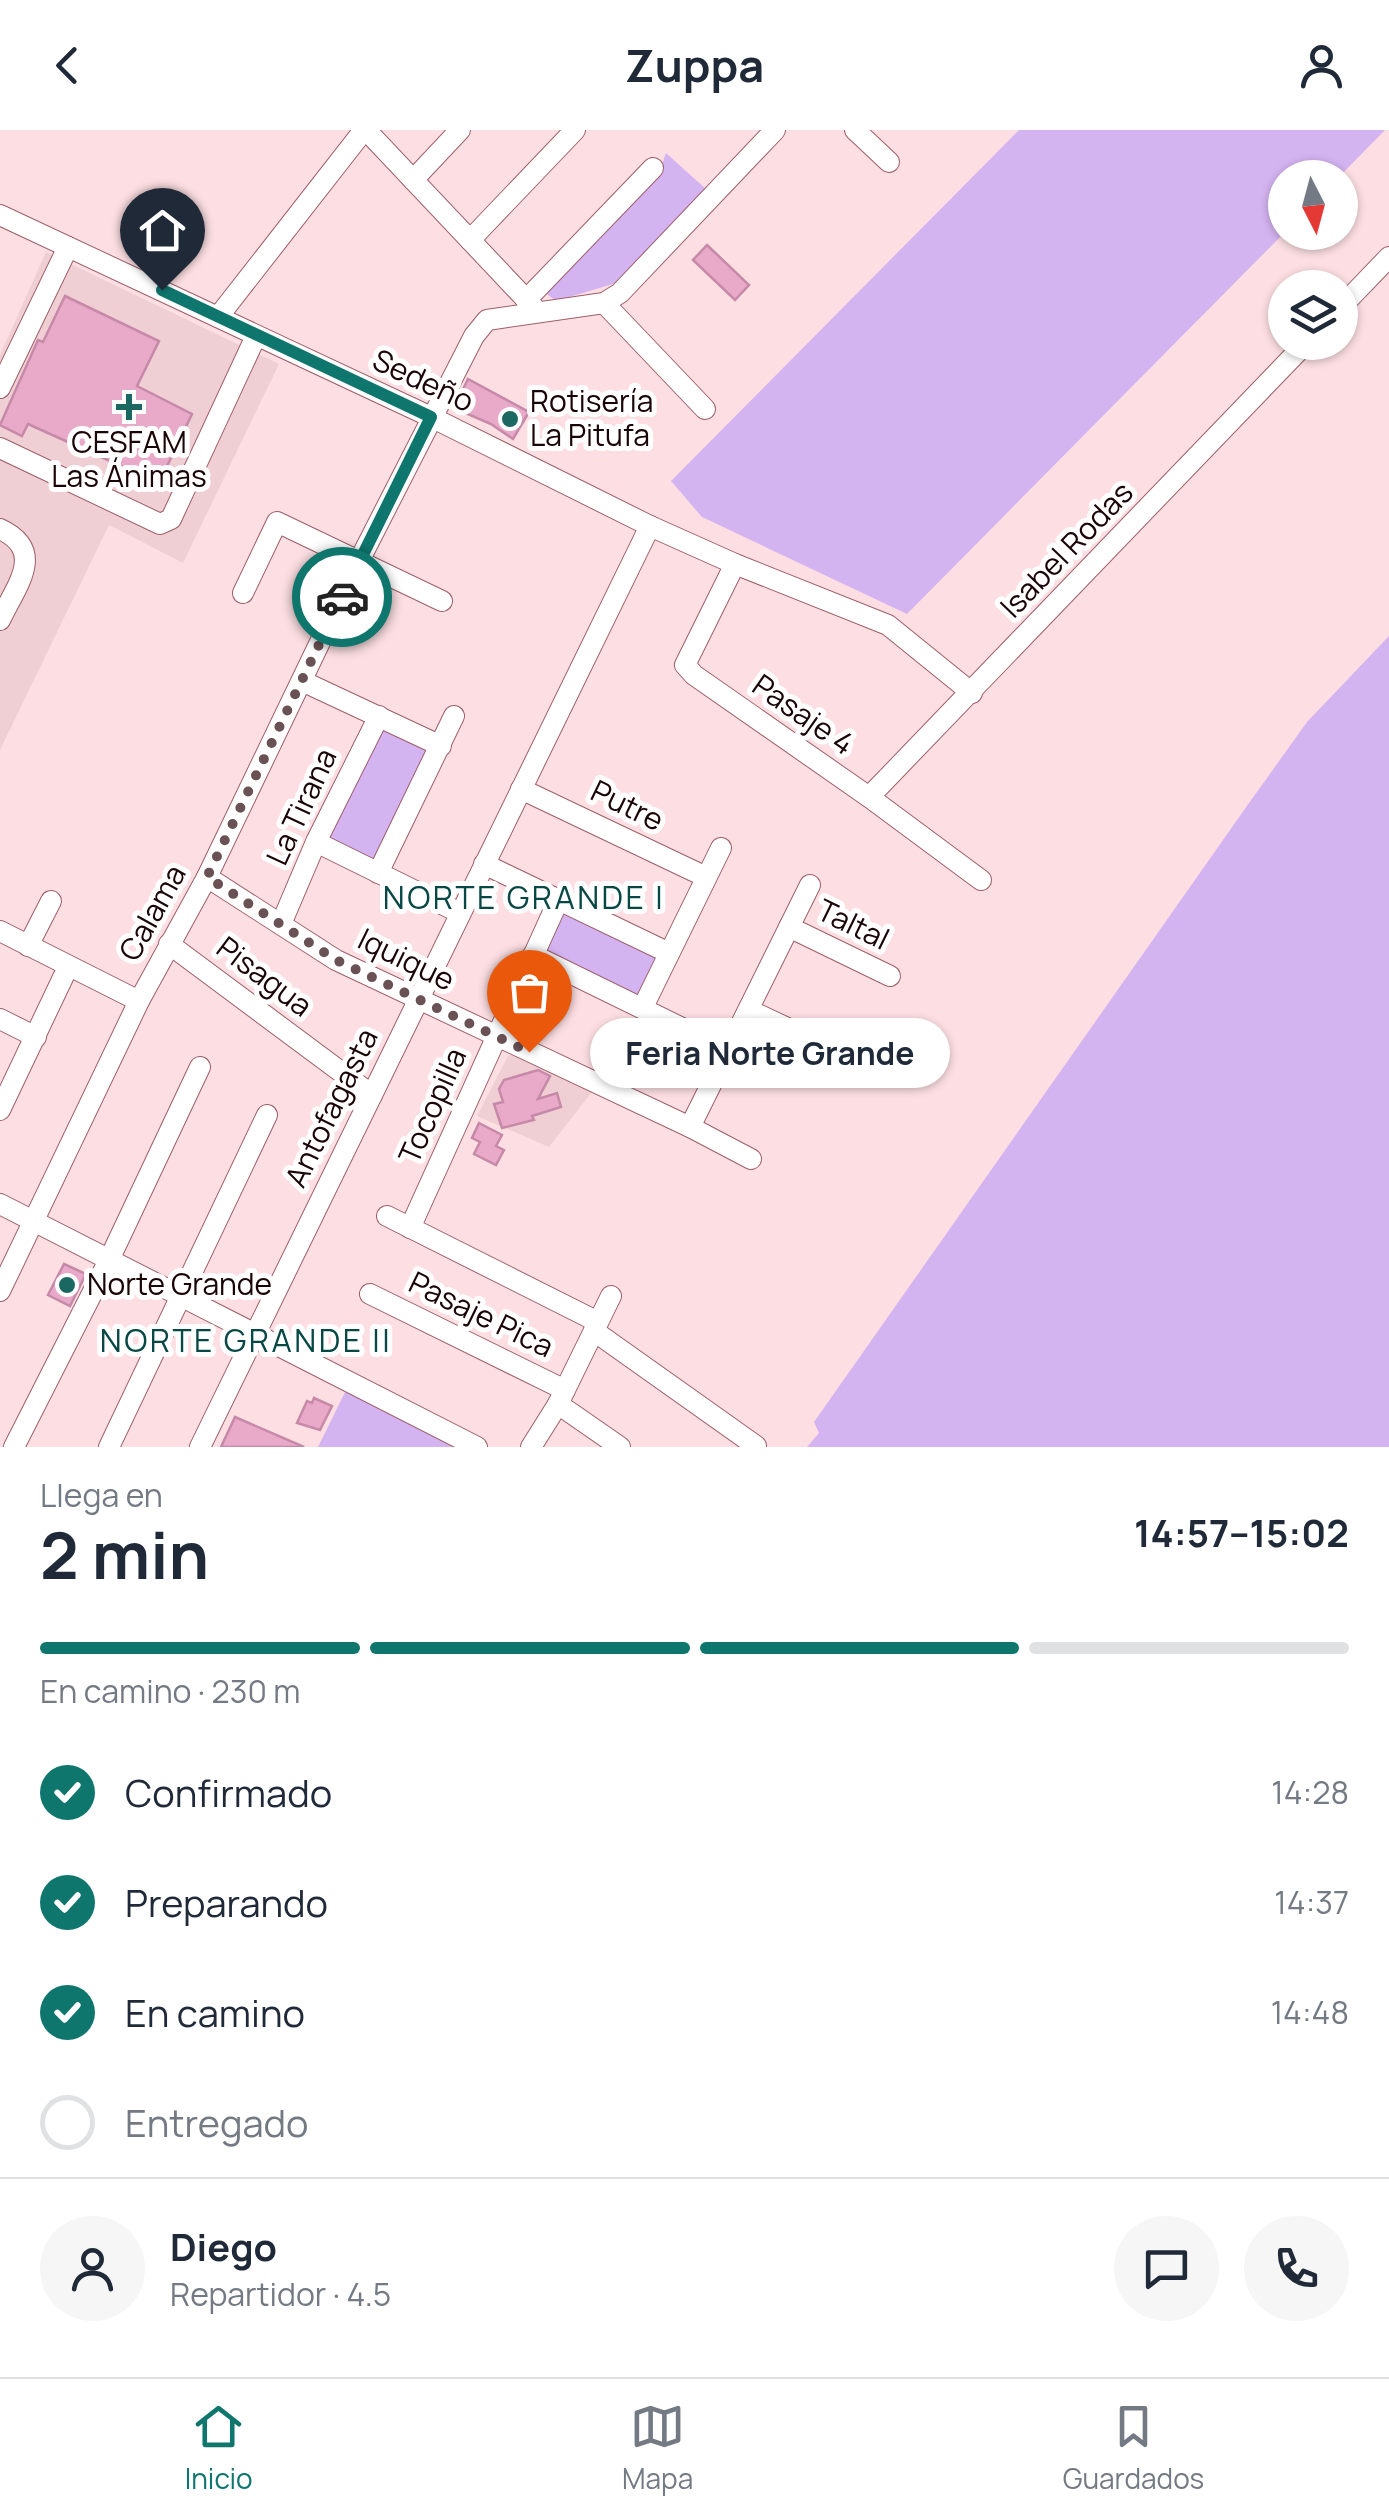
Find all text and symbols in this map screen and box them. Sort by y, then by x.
text: Zuppa [625,34,764,96]
icon: back [40,38,95,93]
icon: person [1294,38,1349,93]
north arrow [1268,160,1358,250]
map controls [1268,160,1358,360]
pin [120,188,205,291]
icon: home [135,203,190,258]
button: layers [1268,270,1358,360]
street label: Sedeño [367,338,481,421]
place label: Rotisería La Pitufa [530,380,653,455]
marker: CESFAM Las Ánimas [116,394,142,420]
marker: Rotisería La Pitufa [499,408,521,430]
place label: CESFAM Las Ánimas [51,421,207,496]
street label: Isabel Rodas [991,472,1141,626]
courier [292,547,392,647]
icon: car [315,570,370,625]
street label: Pasaje 4 [745,664,863,764]
street label: La Tirana [256,741,345,871]
street label: Putre [585,770,671,840]
street label: Calama [109,857,195,968]
district label: NORTE GRANDE I [383,875,665,919]
street label: Taltal [811,889,896,959]
street label: Iquique [351,918,462,1000]
street label: Pisagua [209,926,321,1025]
pin [487,950,572,1053]
icon: bag [502,965,557,1020]
callout: Feria Norte Grande [589,1017,949,1087]
street label: Antofagasta [275,1021,387,1193]
text: Feria Norte Grande [625,1031,915,1075]
street label: Tocopilla [388,1041,475,1170]
street label: Pasaje Pica [403,1261,561,1366]
place label: Norte Grande [87,1263,272,1304]
marker: Norte Grande [56,1274,78,1296]
district label: NORTE GRANDE II [100,1318,392,1362]
text: Llega en [40,1473,163,1517]
text: 14:57–15:02 [1134,1506,1349,1558]
text: 2 min [40,1510,209,1599]
text: En camino · 230 m [40,1669,301,1713]
icon: check [40,1765,95,1820]
text: Confirmado [125,1766,332,1818]
text: 14:28 [1271,1770,1349,1814]
icon: check [40,1875,95,1930]
text: Preparando [125,1876,328,1928]
text: 14:37 [1274,1880,1349,1924]
icon: check [40,1985,95,2040]
text: En camino [125,1986,305,2038]
text: 14:48 [1271,1990,1349,2034]
text: Entregado [125,2096,309,2148]
button: person [40,2216,145,2321]
button: chat [1114,2216,1219,2321]
button: phone [1244,2216,1349,2321]
text: Diego [170,2220,277,2272]
text: Repartidor · 4.5 [170,2272,391,2316]
tab: Inicio [185,2399,253,2497]
tab: Mapa [622,2399,693,2497]
tab: Guardados [1063,2399,1204,2497]

